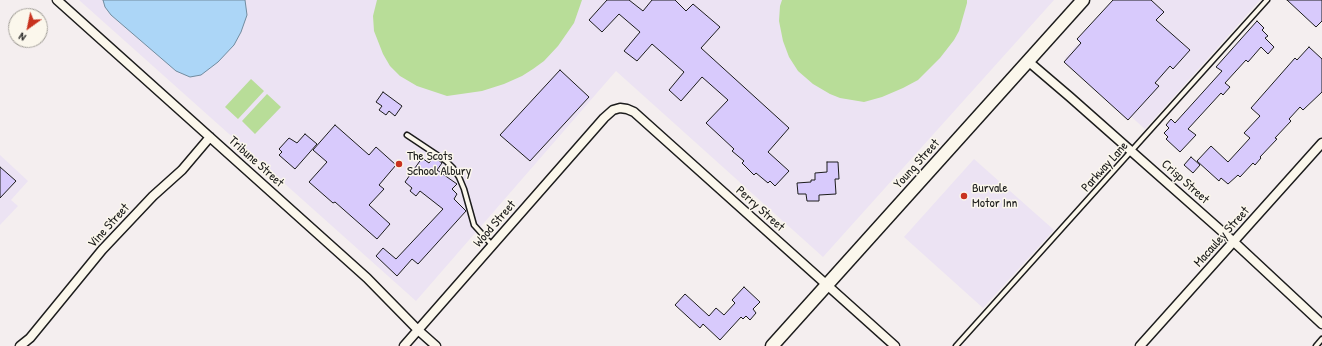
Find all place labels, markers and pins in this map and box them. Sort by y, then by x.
place label: The Scots School Albury [407,149,471,180]
marker: The Scots School Albury [394,159,404,169]
place label: Burvale Motor Inn [972,181,1017,212]
marker: Burvale Motor Inn [959,191,969,201]

